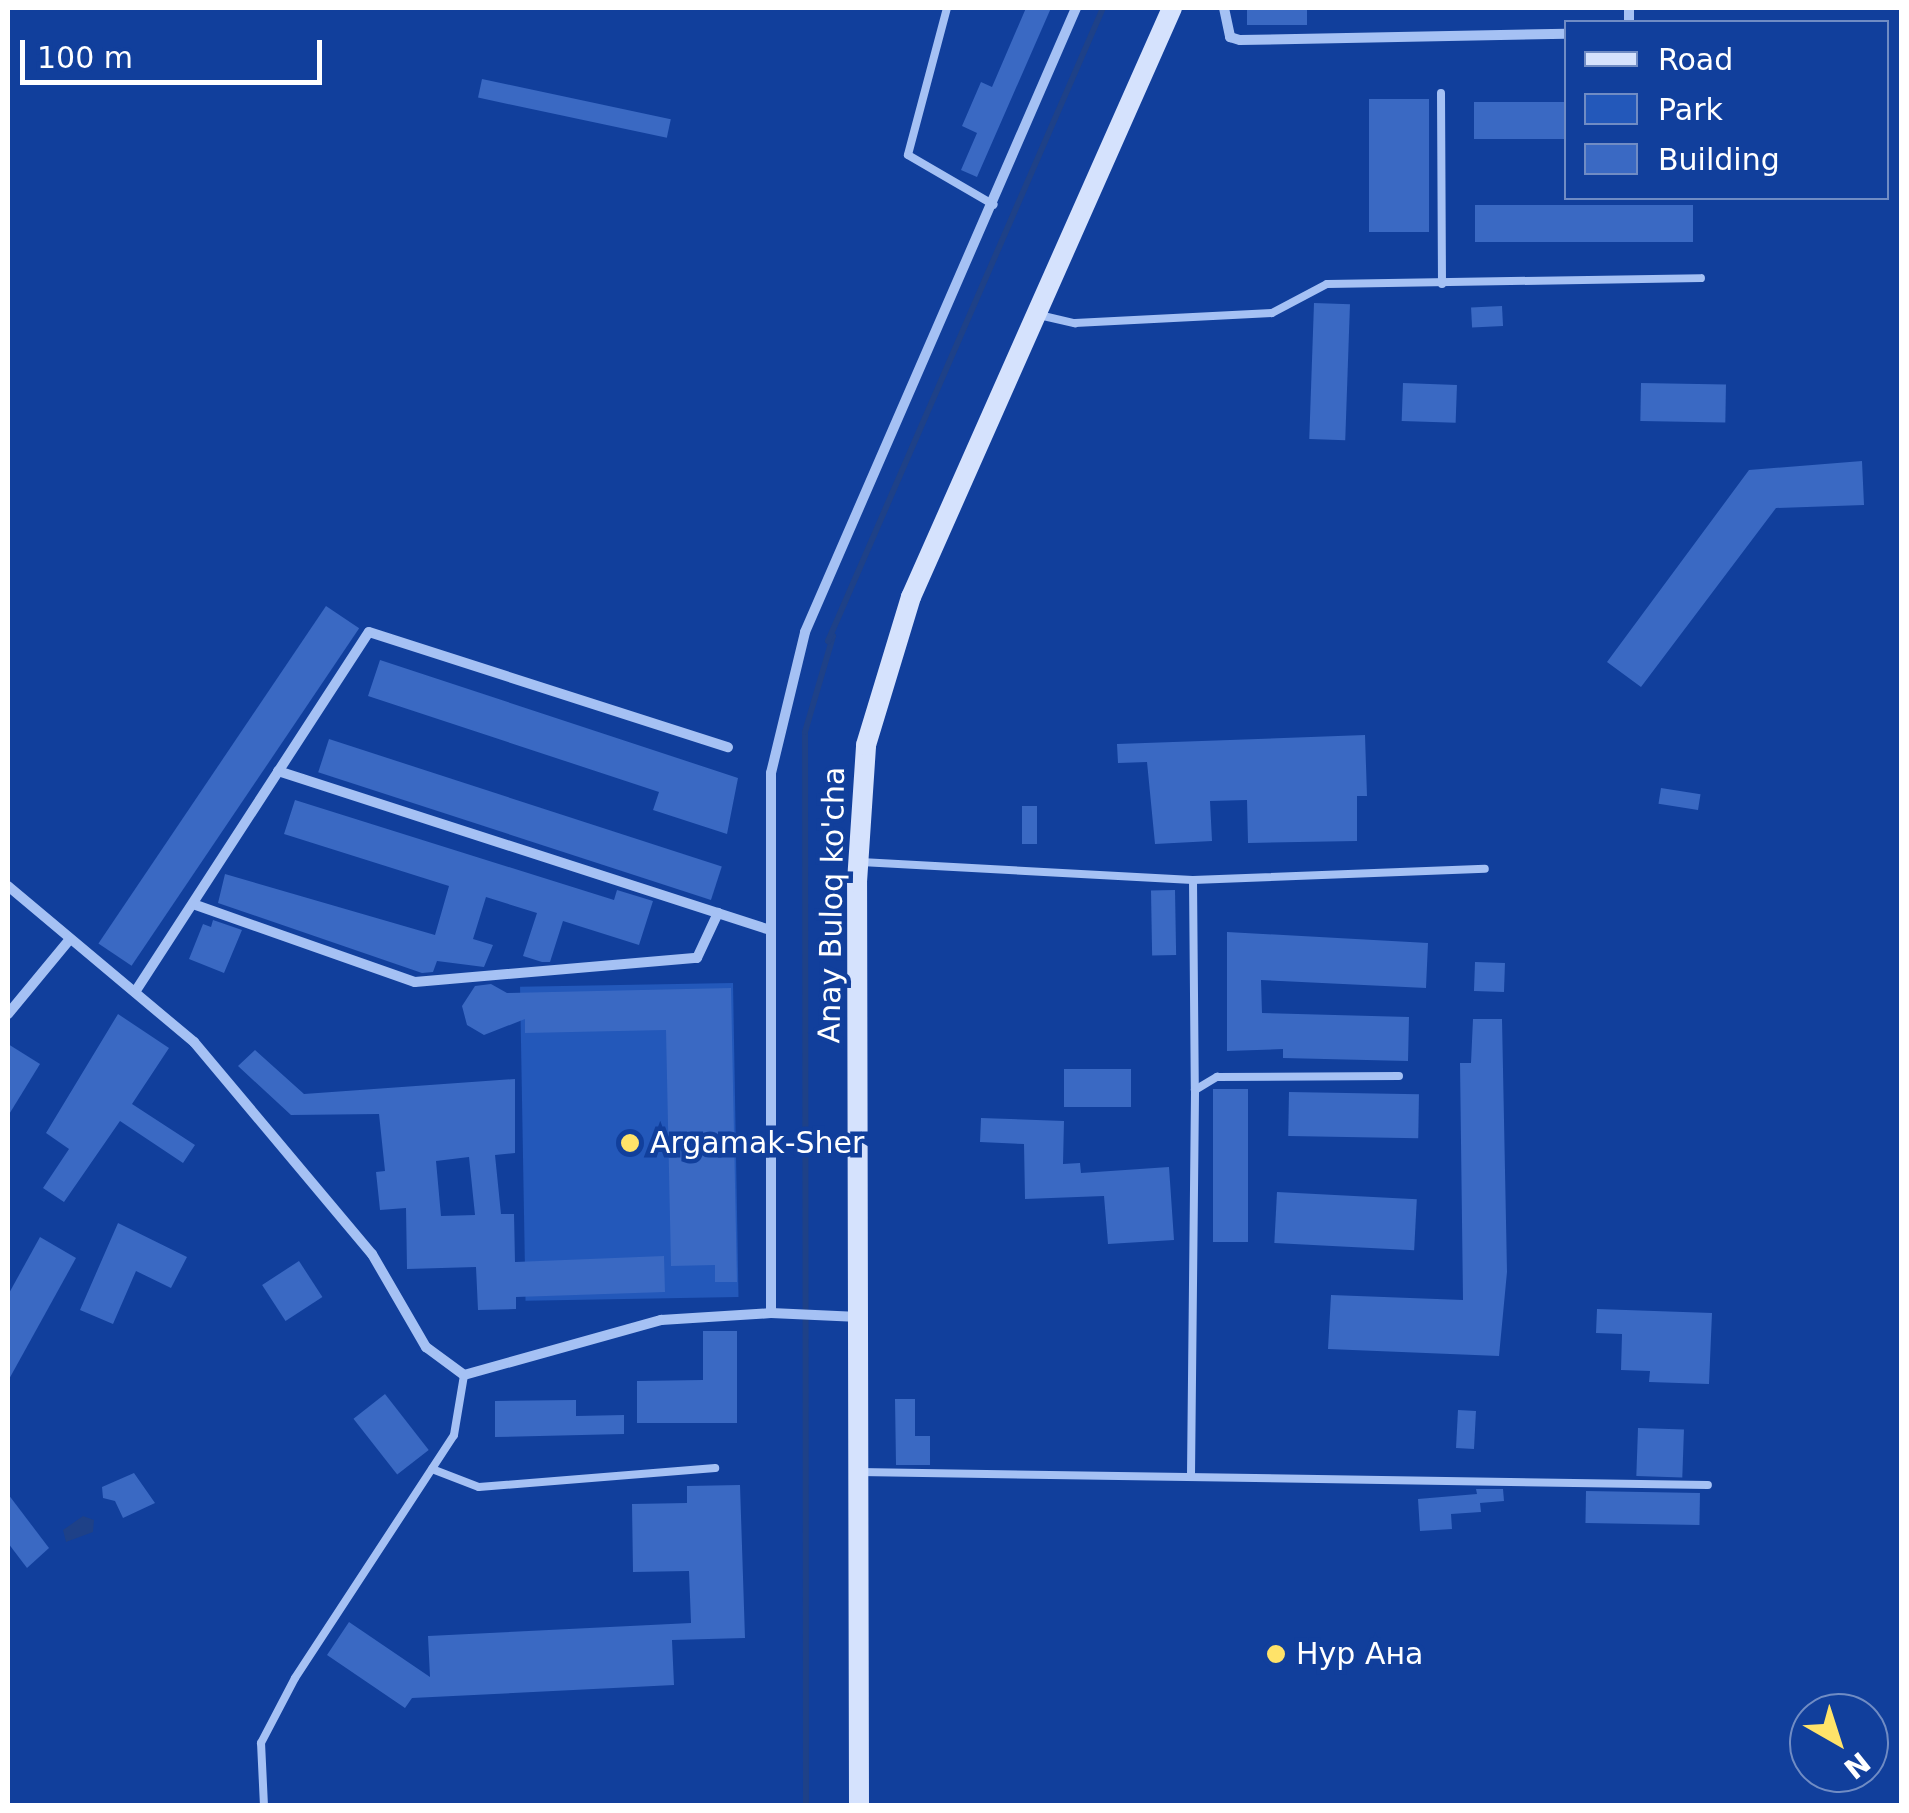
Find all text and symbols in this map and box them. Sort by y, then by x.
scale bar [25,20,328,82]
legend [1564,20,1889,200]
text: 100 m [37,40,133,75]
text: Road [1658,42,1733,77]
text: Park [1658,92,1723,127]
text: Building [1658,142,1780,177]
street label: Anay Buloq ko'cha [812,766,852,1044]
place label: Argamak-Sher [650,1125,864,1161]
marker: Argamak-Sher [619,1132,641,1154]
place label: Нур Ана [1296,1636,1423,1672]
marker: Нур Ана [1265,1643,1287,1665]
north arrow [1789,1693,1889,1793]
text: N [1837,1745,1876,1785]

